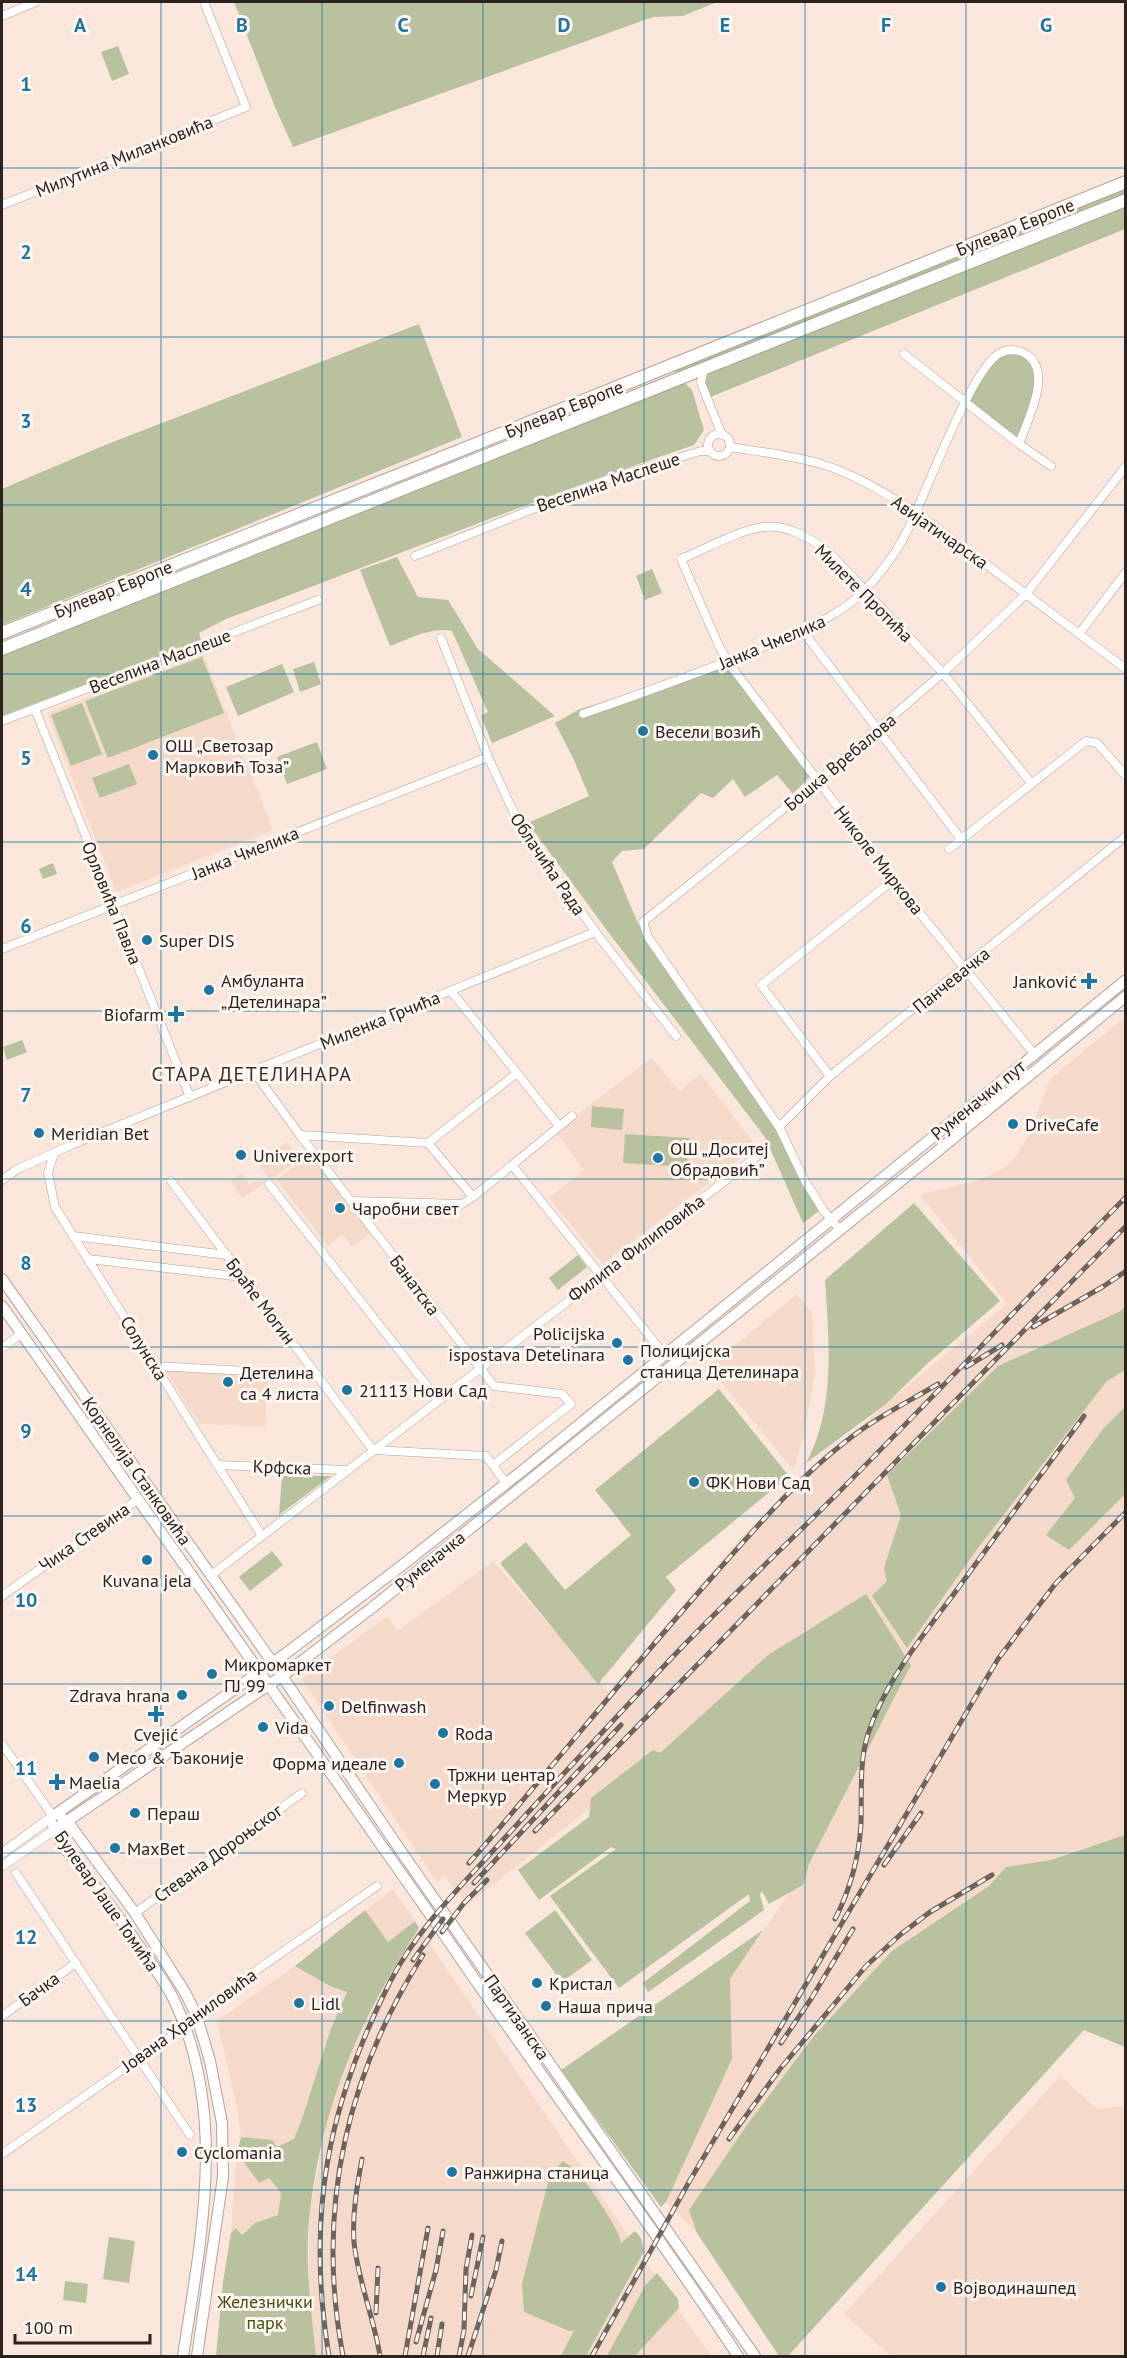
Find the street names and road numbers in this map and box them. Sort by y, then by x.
street label: Милутина Миланковића [32,110,216,202]
street label: Булевар Европе [953,193,1077,261]
street label: Булевар Европе [502,375,626,443]
street label: Веселина Маслеше [533,447,683,517]
street label: Авијатичарска [887,490,993,574]
street label: Милете Протића [810,539,918,647]
street label: Булевар Европе [51,555,175,623]
street label: Јанка Чмелика [714,609,829,675]
street label: Веселина Маслеше [86,623,234,699]
street label: Бошка Вребалова [779,708,901,816]
street label: Николе Миркова [829,801,929,919]
street label: Облачића Рада [505,808,591,920]
street label: Јанка Чмелика [187,821,302,885]
street label: Орловића Павла [77,838,147,968]
street label: Панчевачка [908,942,994,1018]
street label: Миленка Грчића [317,985,443,1055]
street label: Руменачки пут [926,1054,1031,1145]
street label: Филипа Филиповића [563,1189,709,1307]
street label: Банатска [385,1250,445,1320]
street label: Браће Могин [221,1253,301,1349]
street label: Солунска [115,1311,173,1385]
street label: Корнелија Станковића [77,1392,197,1550]
street label: Крфска [252,1454,312,1480]
street label: Чика Стевина [34,1497,134,1577]
street label: Руменачка [390,1526,470,1596]
street label: Стевана Дороњског [149,1798,287,1907]
street label: Булевар Јаше Томића [50,1826,164,1976]
street label: Јована Храниловића [116,1963,261,2077]
street label: Бачка [14,1966,64,2012]
street label: Партизанска [479,1970,555,2064]

